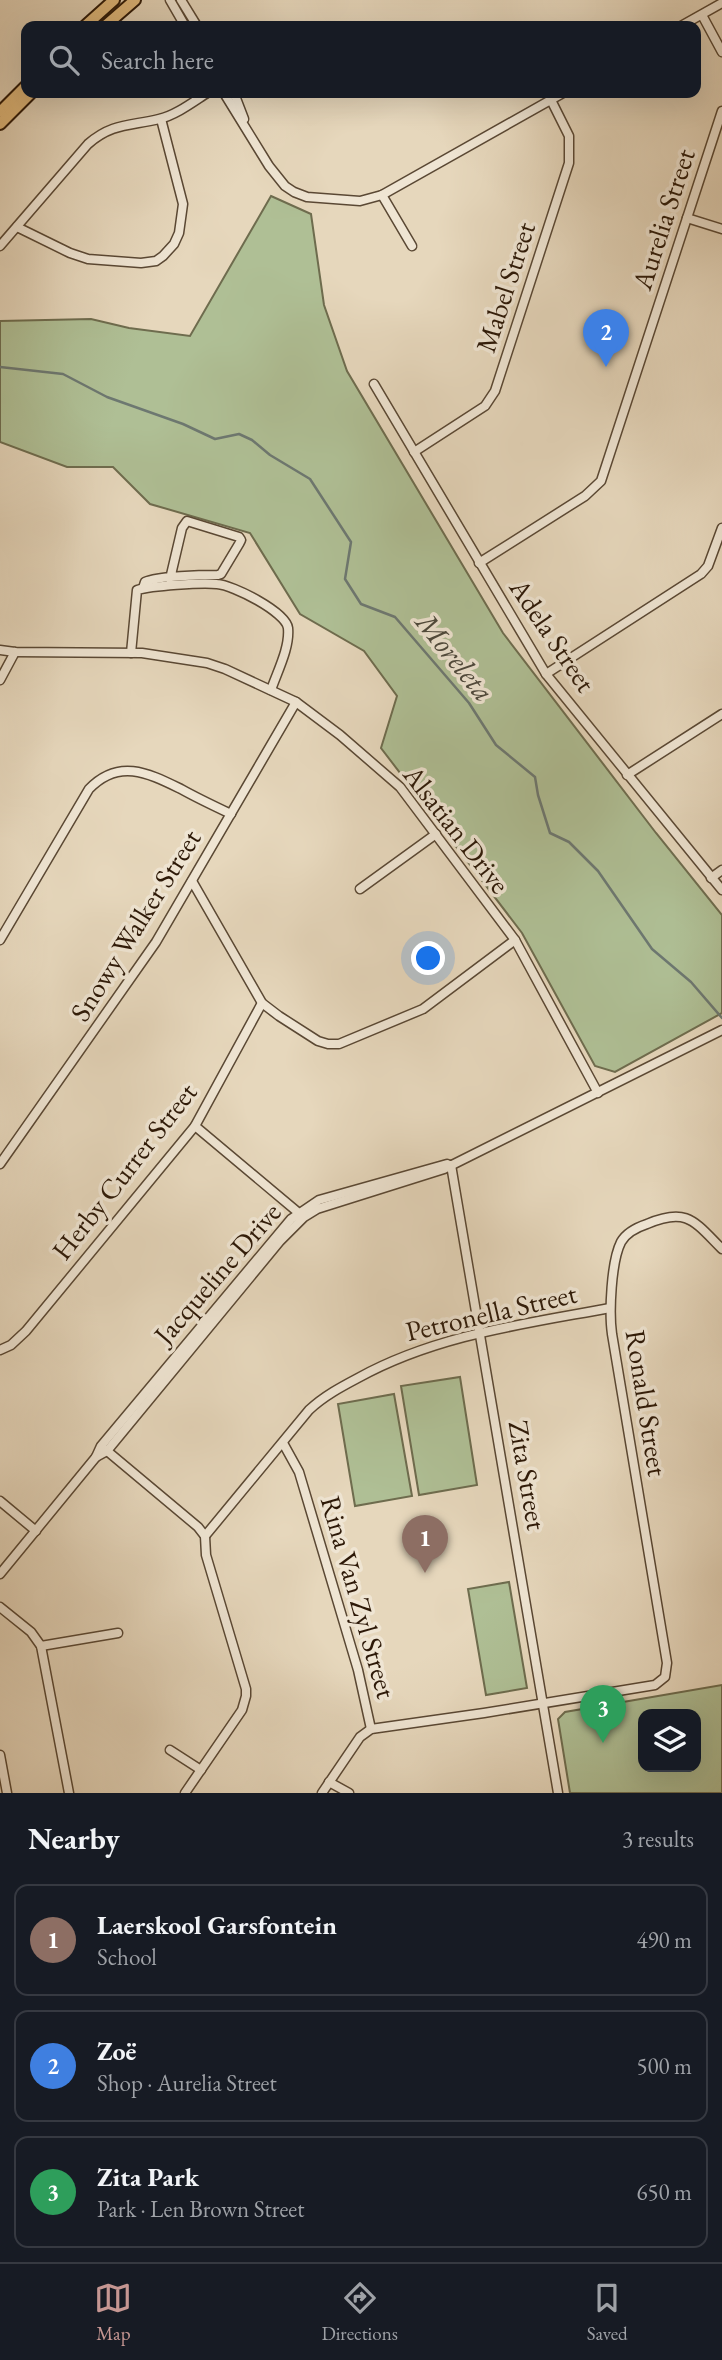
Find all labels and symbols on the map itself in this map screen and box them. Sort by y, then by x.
street label: Aurelia Street [623,144,703,295]
street label: Mabel Street [467,217,543,357]
pin: 2 [583,309,629,367]
street label: Adela Street [501,570,604,699]
water label: Moreleta [406,602,503,709]
street label: Alsatian Drive [395,757,518,901]
street label: Snowy Walker Street [62,822,209,1028]
your location [411,941,445,975]
street label: Herby Currer Street [44,1075,205,1267]
street label: Jacqueline Drive [144,1195,289,1353]
street label: Petronella Street [402,1275,580,1349]
street label: Ronald Street [618,1327,676,1479]
street label: Zita Street [501,1417,555,1533]
street label: Rina Van Zyl Street [313,1492,405,1703]
pin: 1 [402,1515,448,1573]
pin: 3 [580,1685,626,1743]

